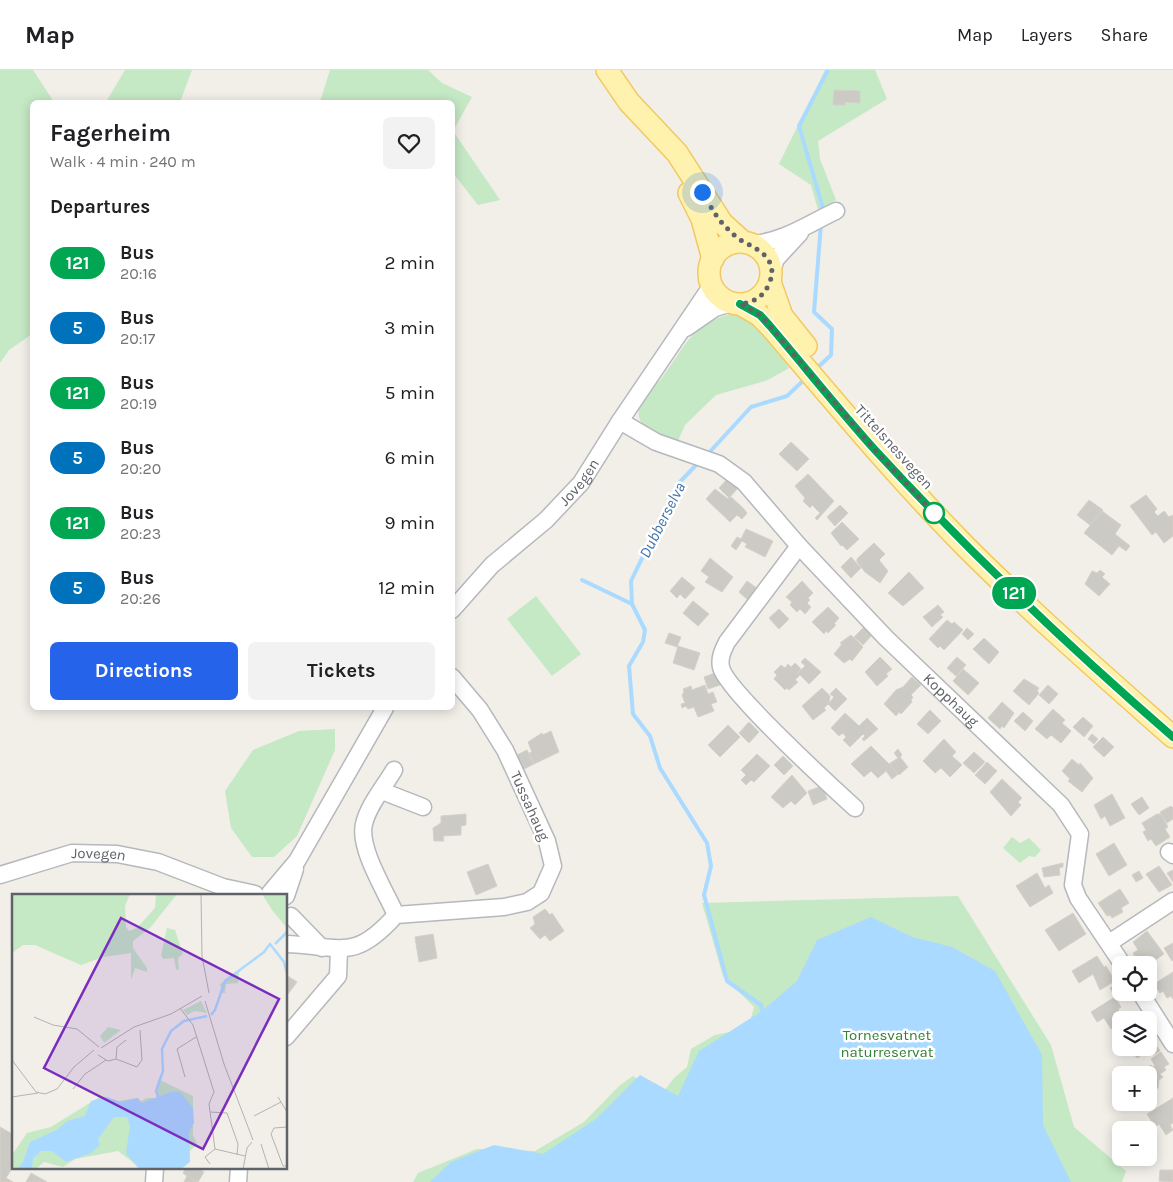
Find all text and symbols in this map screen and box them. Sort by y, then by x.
text: Map [25,21,75,49]
text: Map [957,24,993,46]
text: Layers [1021,24,1073,46]
text: Share [1101,24,1148,46]
button: heart [383,117,435,169]
text: Fagerheim [50,119,171,147]
text: Walk · 4 min · 240 m [50,152,196,171]
your location [690,180,715,205]
text: Departures [50,196,150,218]
text: Bus [120,242,154,264]
text: 121 [66,252,89,274]
text: 2 min [385,252,435,274]
text: 20:16 [120,264,157,283]
text: Bus [120,307,154,329]
text: 5 [72,317,83,339]
text: 3 min [384,317,435,339]
text: 20:17 [120,329,155,348]
text: Bus [120,372,154,394]
text: 121 [66,382,89,404]
text: 5 min [385,382,435,404]
text: 20:19 [120,394,157,413]
street label: Tittelsnesvegen [851,401,937,493]
text: Bus [120,437,154,459]
text: 5 [72,447,83,469]
text: 6 min [385,447,435,469]
street label: Jovegen [555,455,603,509]
text: 20:20 [120,459,161,478]
water label: Dubberselva [635,479,689,561]
text: Bus [120,502,154,524]
unlabelled marker [923,502,945,524]
text: 121 [66,512,89,534]
text: 9 min [385,512,435,534]
text: 20:23 [120,524,161,543]
text: Bus [120,567,154,589]
text: 5 [72,577,83,599]
text: 12 min [378,577,435,599]
line badge: 121 [985,577,1043,609]
text: 121 [1002,582,1026,604]
text: 20:26 [120,589,161,608]
button: Directions [50,642,238,700]
button: Tickets [248,642,435,700]
street label: Kopphaug [919,669,983,731]
street label: Tussahaug [507,768,554,844]
street label: Jovegen [71,844,128,865]
inset map [12,894,288,1170]
map controls [1112,956,1157,1166]
button: locate [1112,956,1157,1001]
button: layers [1112,1011,1157,1056]
park label: Tornesvatnet naturreservat [840,1026,934,1061]
button: + [1112,1066,1157,1111]
button: − [1112,1121,1157,1166]

